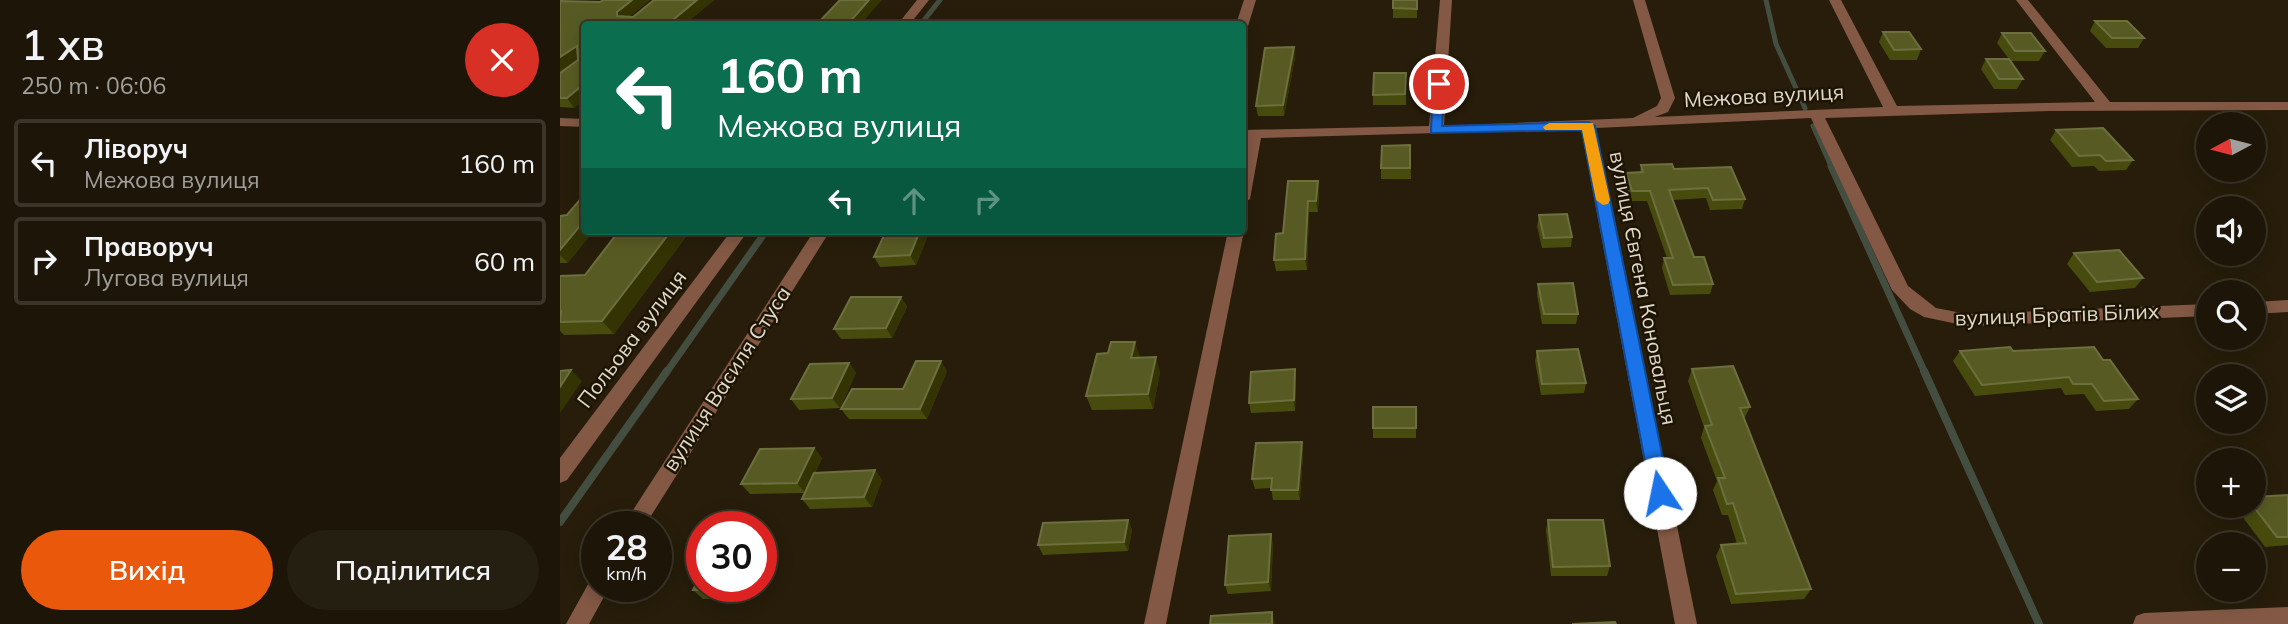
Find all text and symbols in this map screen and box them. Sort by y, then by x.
text: 1 хв [21,18,105,71]
button: close [465,23,539,97]
text: 160 m [717,44,863,105]
icon: left [602,49,693,140]
pin [1409,54,1469,114]
icon: arrive [1420,65,1458,103]
text: 250 m · 06:06 [21,71,166,100]
street label: Межова вулиця [1683,78,1845,112]
text: Межова вулиця [717,105,962,145]
north arrow [2196,112,2266,182]
map controls [2196,112,2266,602]
text: Ліворуч [84,132,188,165]
icon: left [25,144,63,182]
text: 160 m [459,147,535,180]
street label: вулиця Євгена Коновальця [1605,149,1683,427]
text: Межова вулиця [84,165,260,194]
icon: left [822,182,860,220]
icon: ahead [895,182,933,220]
icon: right [968,182,1006,220]
button: sound [2196,196,2266,266]
text: Праворуч [84,230,214,263]
icon: right [25,242,63,280]
text: 60 m [474,245,535,278]
text: Лугова вулиця [84,263,249,292]
street label: Польова вулиця [571,264,691,412]
button: search [2196,280,2266,350]
street label: вулиця Василя Стуса [657,281,796,476]
street label: вулиця Братів Білих [1954,297,2160,331]
button: layers [2196,364,2266,434]
button: + [2196,448,2266,518]
position arrow [1623,456,1697,530]
speed limit sign: 30 [686,511,777,602]
text: 28 [605,525,648,569]
button: Вихід [21,530,273,610]
button: Поділитися [287,530,539,610]
button: − [2196,532,2266,602]
text: km/h [606,562,647,585]

